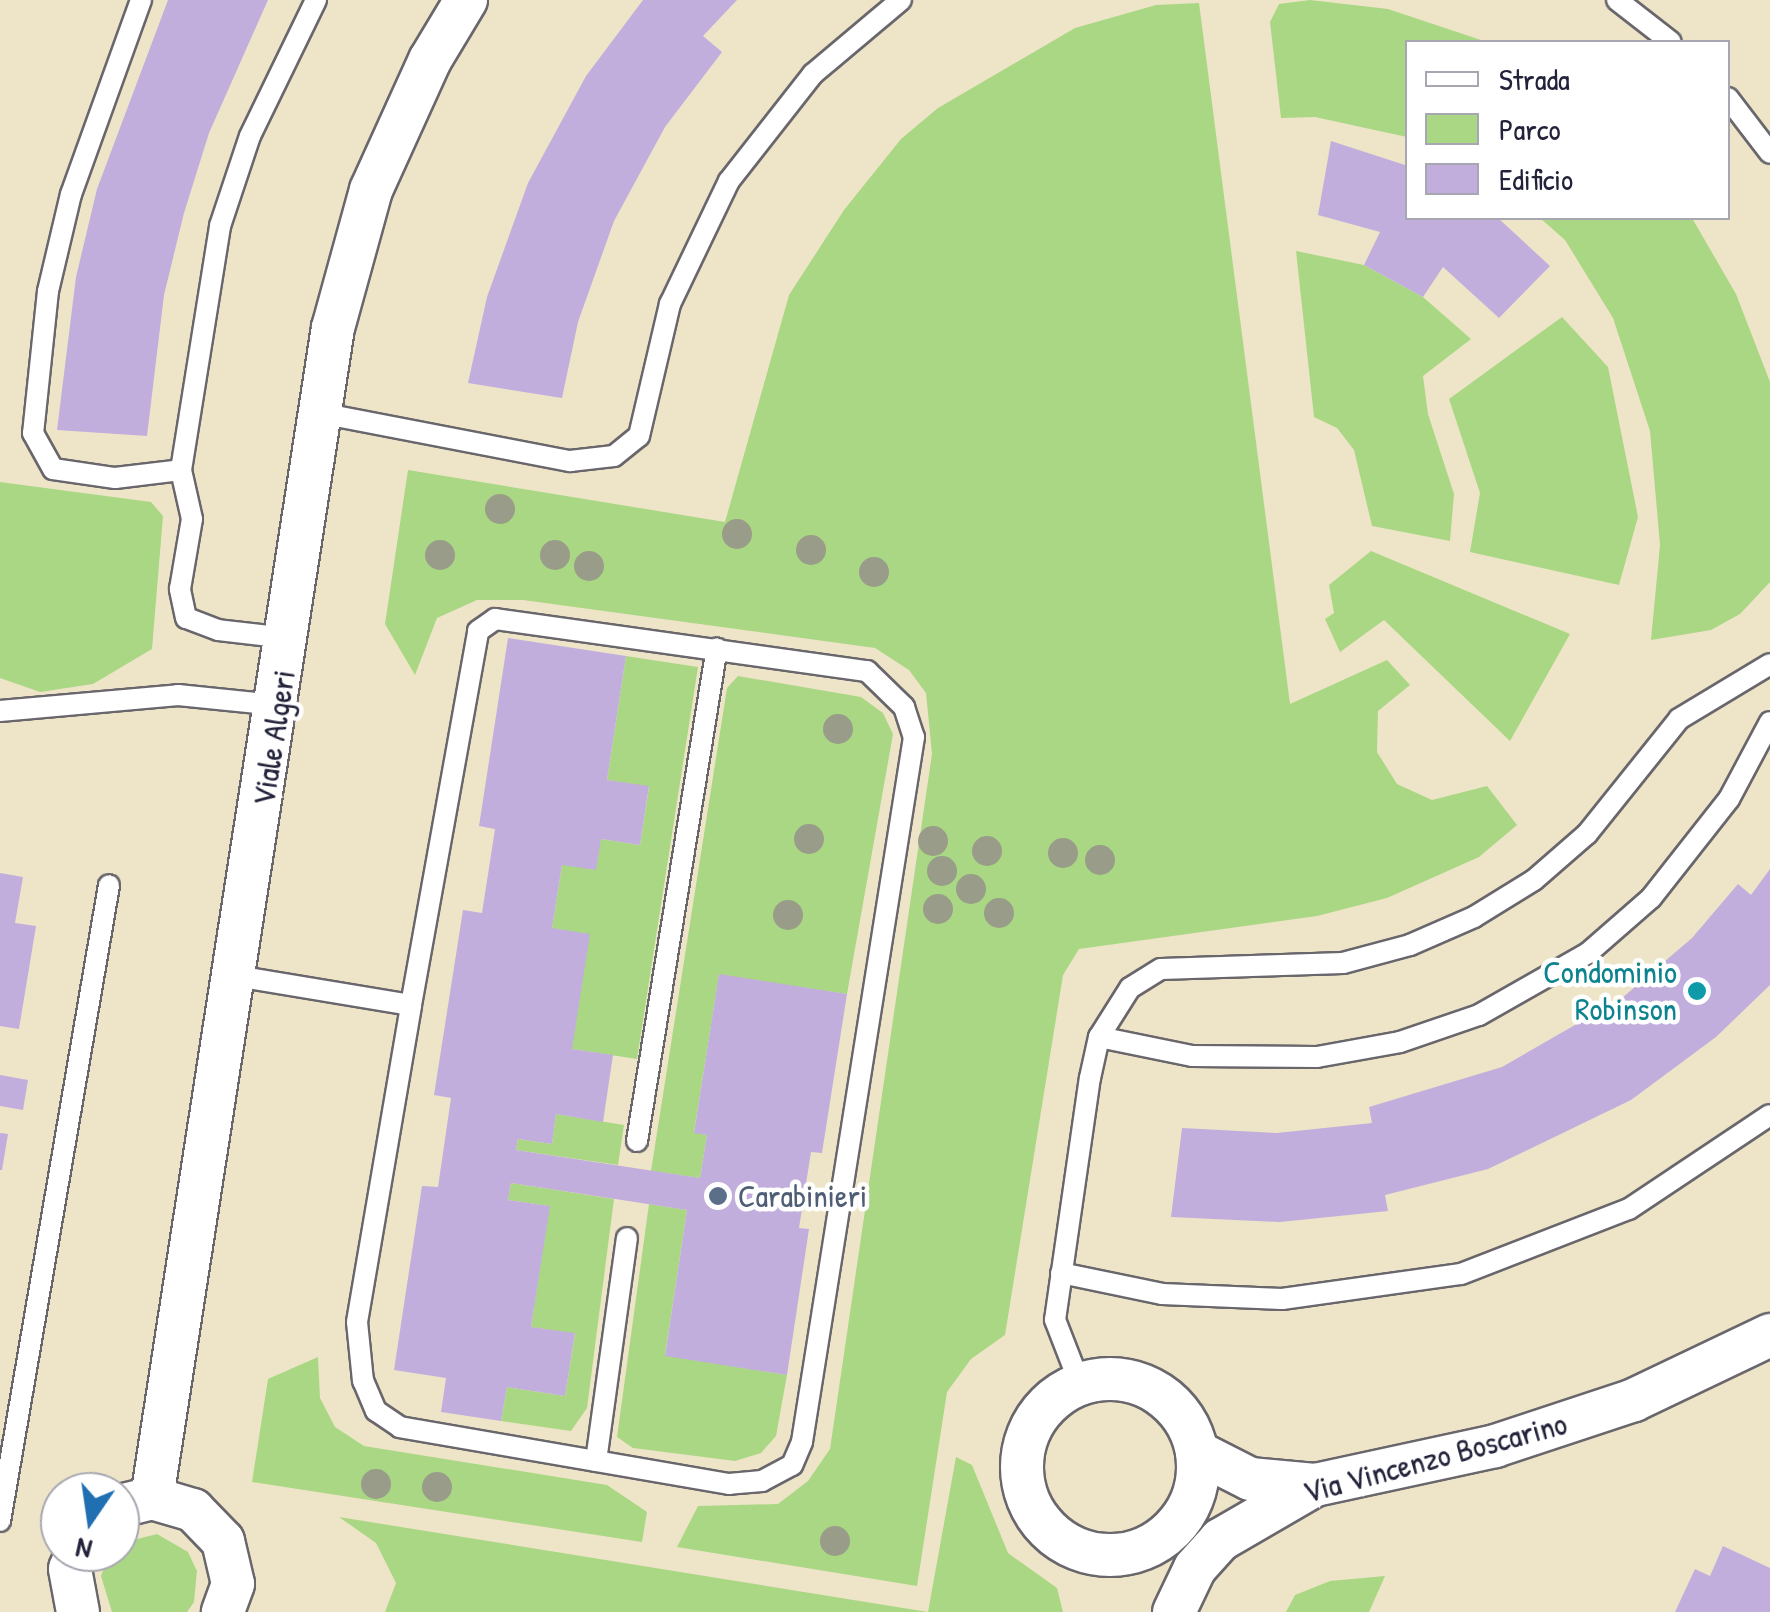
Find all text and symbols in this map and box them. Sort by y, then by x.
legend [1405,40,1730,220]
text: Strada [1499,59,1570,99]
text: Parco [1499,109,1560,149]
text: Edificio [1499,159,1573,199]
street label: Viale Algeri [244,667,304,809]
place label: Condominio Robinson [1543,954,1677,1029]
marker: Condominio Robinson [1686,980,1708,1002]
place label: Carabinieri [738,1177,867,1215]
marker: Carabinieri [707,1185,729,1207]
street label: Via Vincenzo Boscarino [1299,1404,1571,1512]
north arrow [40,1472,140,1572]
text: N [72,1529,95,1569]

